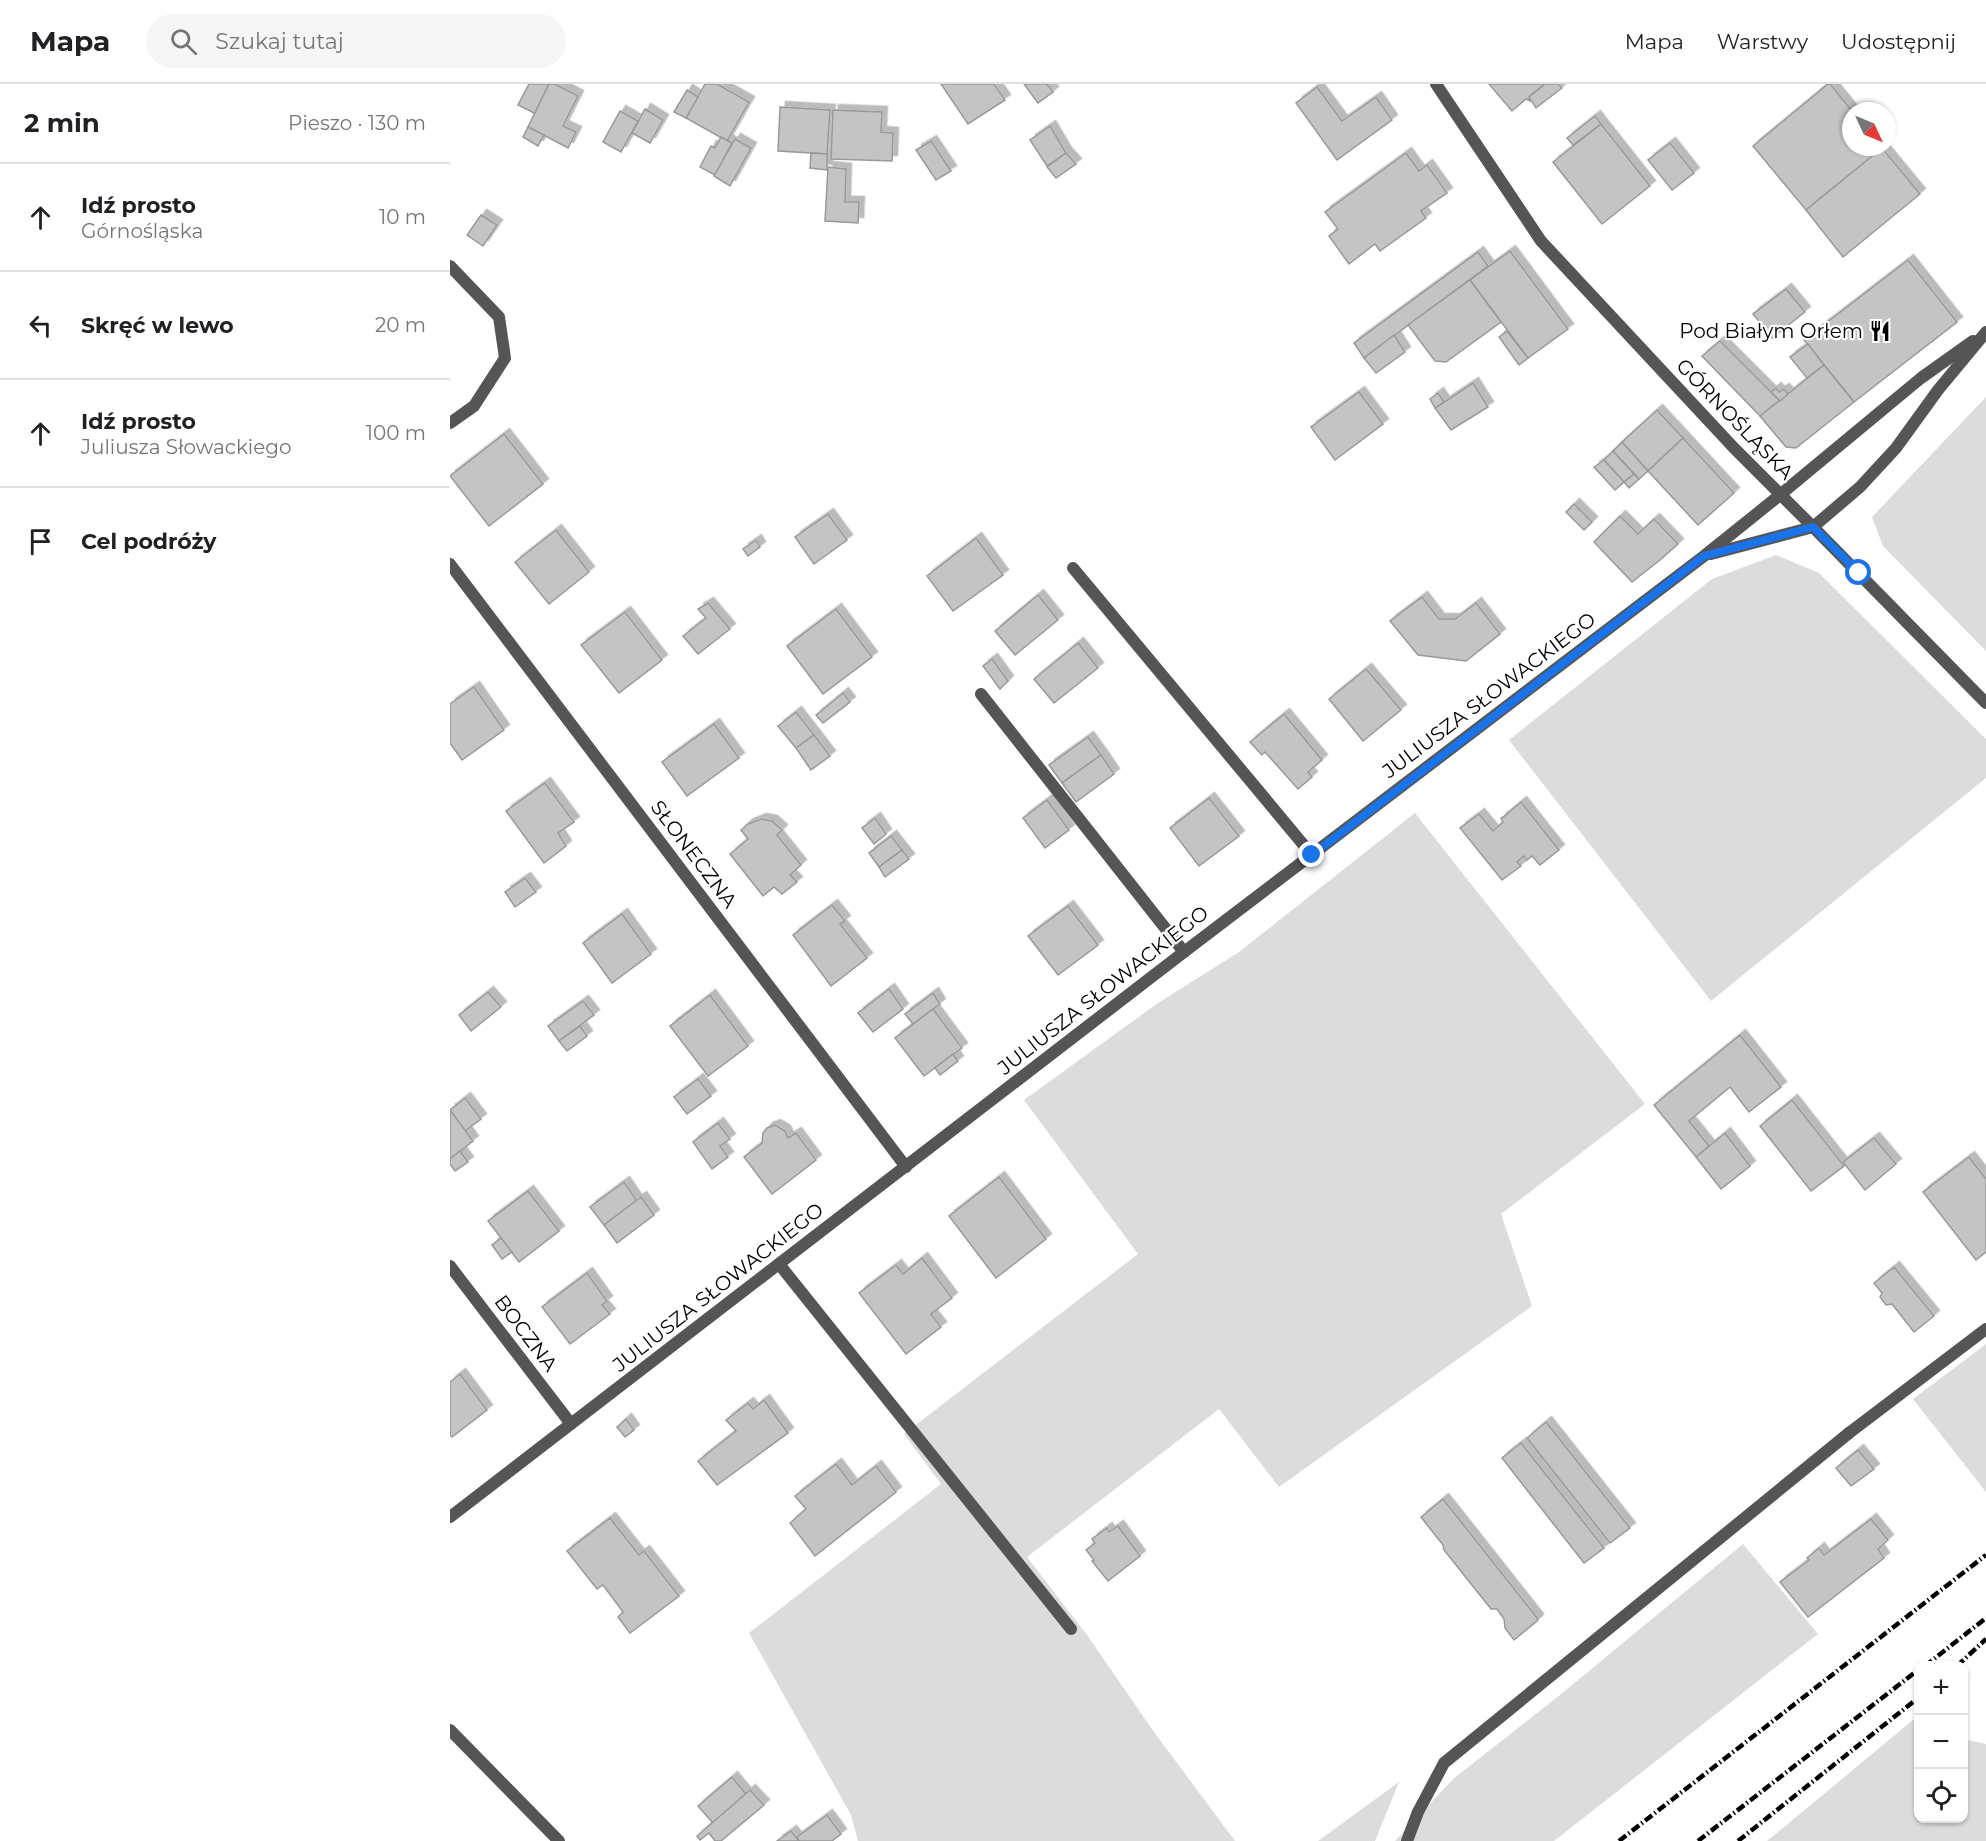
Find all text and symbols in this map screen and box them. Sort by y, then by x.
search box [146,14,566,68]
text: Mapa [30,24,110,58]
icon: search [167,25,200,58]
text: Szukaj tutaj [215,28,344,55]
text: Mapa [1625,29,1684,54]
text: Warstwy [1717,29,1808,54]
text: Udostępnij [1841,29,1956,54]
north arrow [1842,102,1896,156]
text: 2 min [24,107,100,139]
text: Pieszo · 130 m [288,111,426,135]
text: Idź prosto [81,192,196,219]
icon: ahead [24,201,57,234]
text: 10 m [379,205,426,229]
text: Górnośląska [81,219,203,243]
icon: left [24,309,57,342]
text: Skręć w lewo [81,312,234,339]
text: 20 m [375,313,426,337]
place label: Pod Białym Orłem [1679,319,1863,343]
restaurant icon: Pod Białym Orłem [1868,319,1892,343]
street label: GÓRNOŚLĄSKA [1671,354,1799,485]
text: Idź prosto [81,408,196,435]
icon: ahead [24,417,57,450]
text: 100 m [366,421,426,445]
text: Juliusza Słowackiego [81,435,292,459]
icon: arrive [24,525,57,558]
text: Cel podróży [81,528,217,555]
route start [1845,559,1871,585]
street label: JULIUSZA SŁOWACKIEGO [1377,607,1600,784]
street label: SŁONECZNA [646,796,743,913]
route end [1298,841,1324,867]
street label: JULIUSZA SŁOWACKIEGO [992,900,1213,1080]
street label: JULIUSZA SŁOWACKIEGO [607,1197,828,1377]
street label: BOCZNA [489,1290,563,1377]
map controls [1914,1661,1968,1823]
button: + [1914,1661,1968,1715]
button: − [1914,1715,1968,1769]
button: locate [1914,1769,1968,1823]

